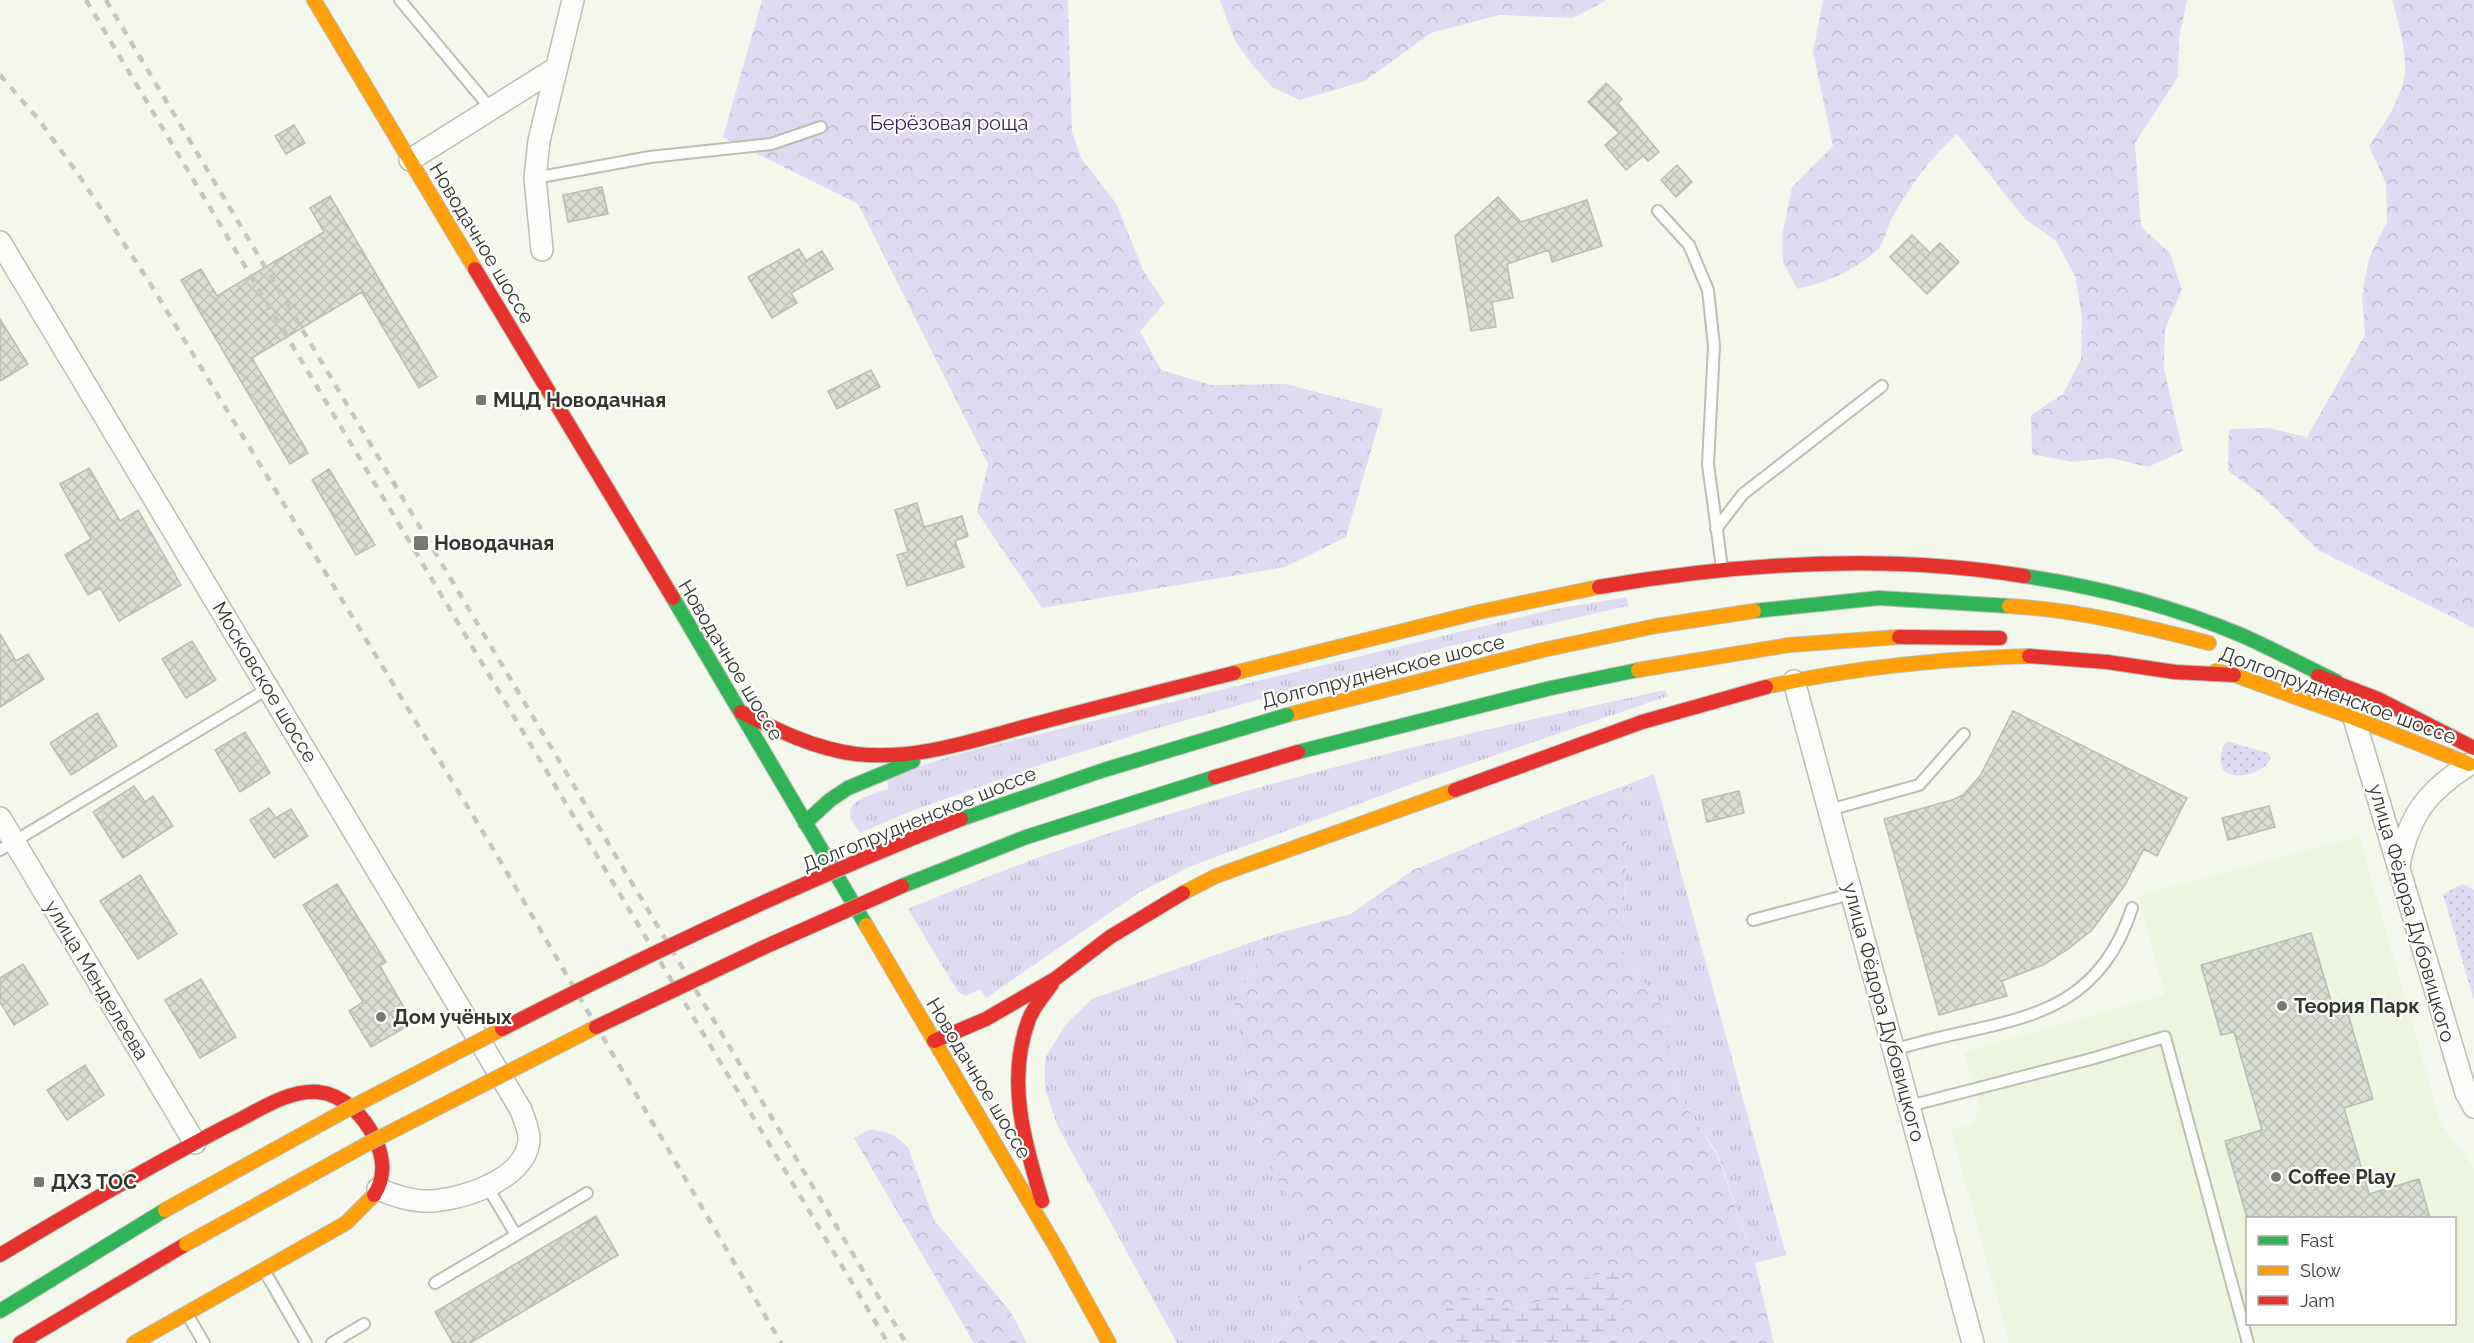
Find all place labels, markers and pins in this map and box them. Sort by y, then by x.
place label: МЦД Новодачная [493,388,666,412]
marker: МЦД Новодачная [474,393,488,407]
place label: Новодачная [434,531,554,555]
marker: Новодачная [412,534,430,552]
place label: Теория Парк [2294,994,2420,1018]
marker: Теория Парк [2275,999,2289,1013]
place label: Дом учёных [393,1005,512,1029]
marker: Дом учёных [374,1010,388,1024]
place label: Coffee Play [2288,1165,2396,1189]
place label: ДХЗ ТОС [51,1170,137,1194]
marker: Coffee Play [2269,1170,2283,1184]
marker: ДХЗ ТОС [32,1175,46,1189]

